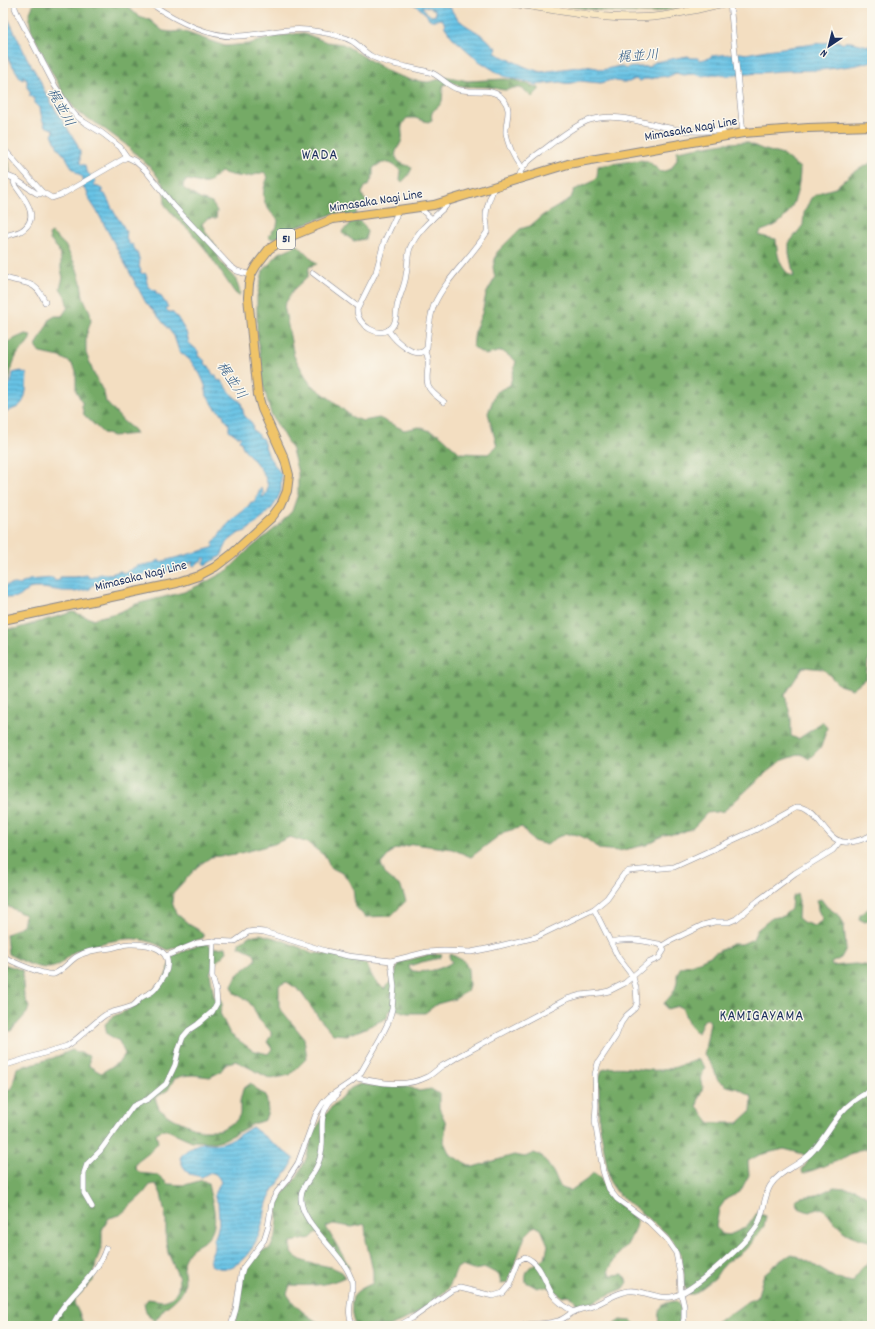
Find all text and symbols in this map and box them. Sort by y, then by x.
north arrow [809,26,849,66]
text: N [817,44,831,61]
water label: 梶並川 [616,46,660,68]
water label: 梶並川 [41,85,79,131]
street label: Mimasaka Nagi Line [643,112,739,148]
district label: WADA [302,145,338,167]
street label: Mimasaka Nagi Line [328,185,424,219]
road number: 51 [277,229,295,249]
water label: 梶並川 [211,358,251,404]
street label: Mimasaka Nagi Line [93,556,189,598]
district label: KAMIGAYAMA [720,1006,805,1028]

